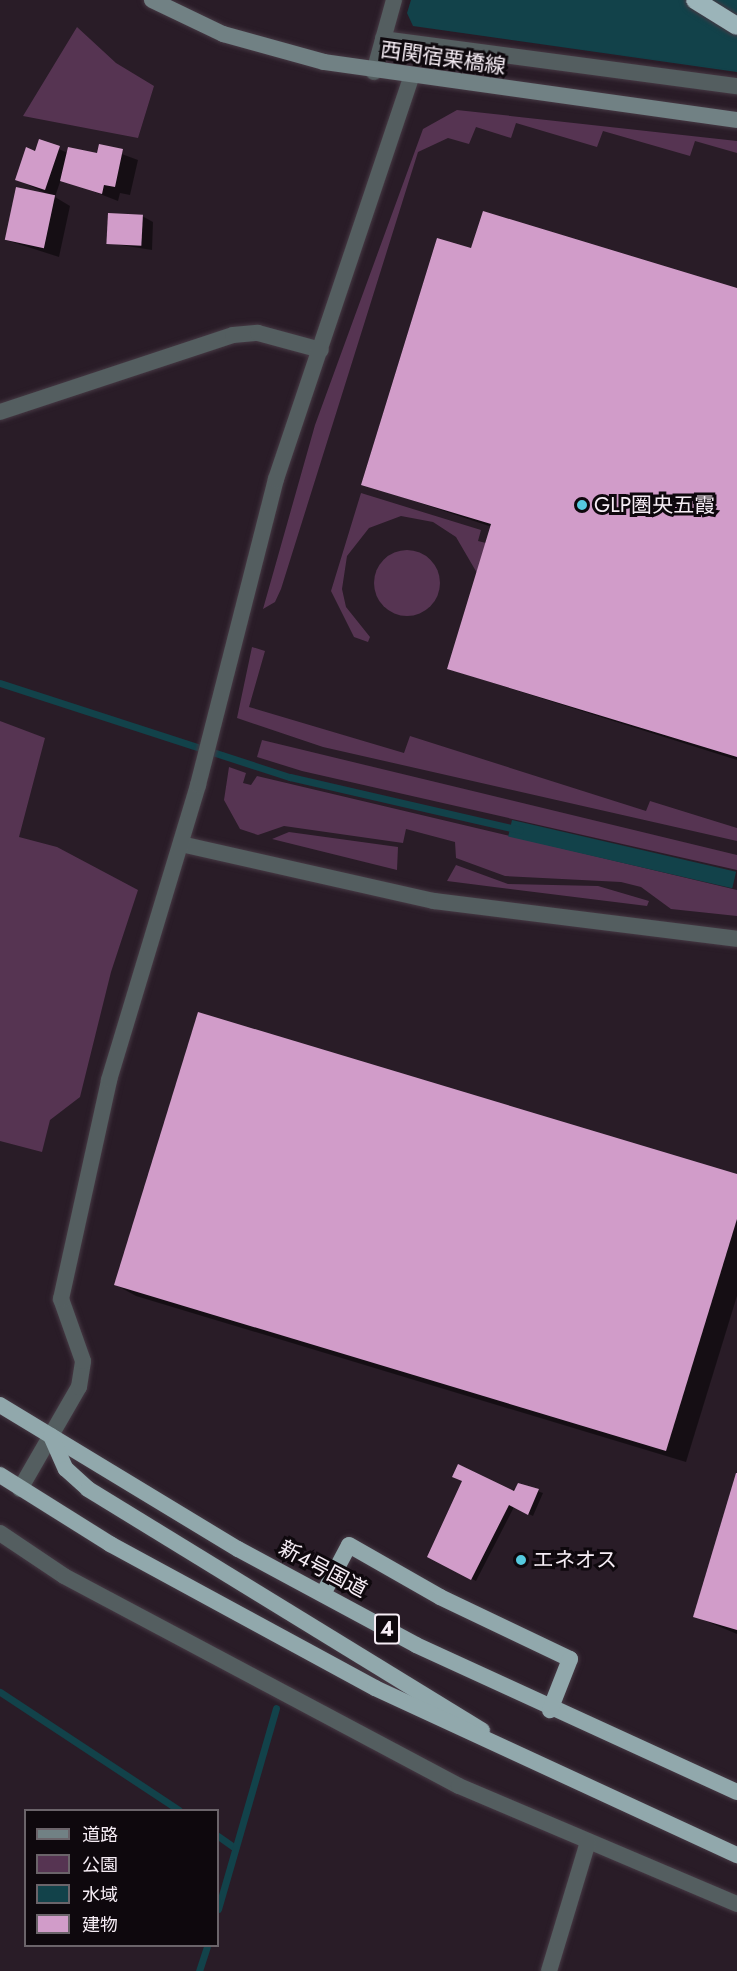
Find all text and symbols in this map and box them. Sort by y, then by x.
street label: 西関宿栗橋線 [379,37,507,79]
place label: GLP圏央五霞 [594,492,715,518]
marker: GLP圏央五霞 [575,498,589,512]
street label: 新4号国道 [275,1535,371,1603]
place label: エネオス [533,1547,617,1573]
marker: エネオス [514,1553,528,1567]
road number: 4 [374,1612,400,1646]
legend [24,1809,219,1947]
text: 道路 [82,1822,118,1848]
text: 公園 [82,1852,118,1878]
text: 水域 [82,1882,118,1908]
text: 建物 [82,1912,118,1938]

